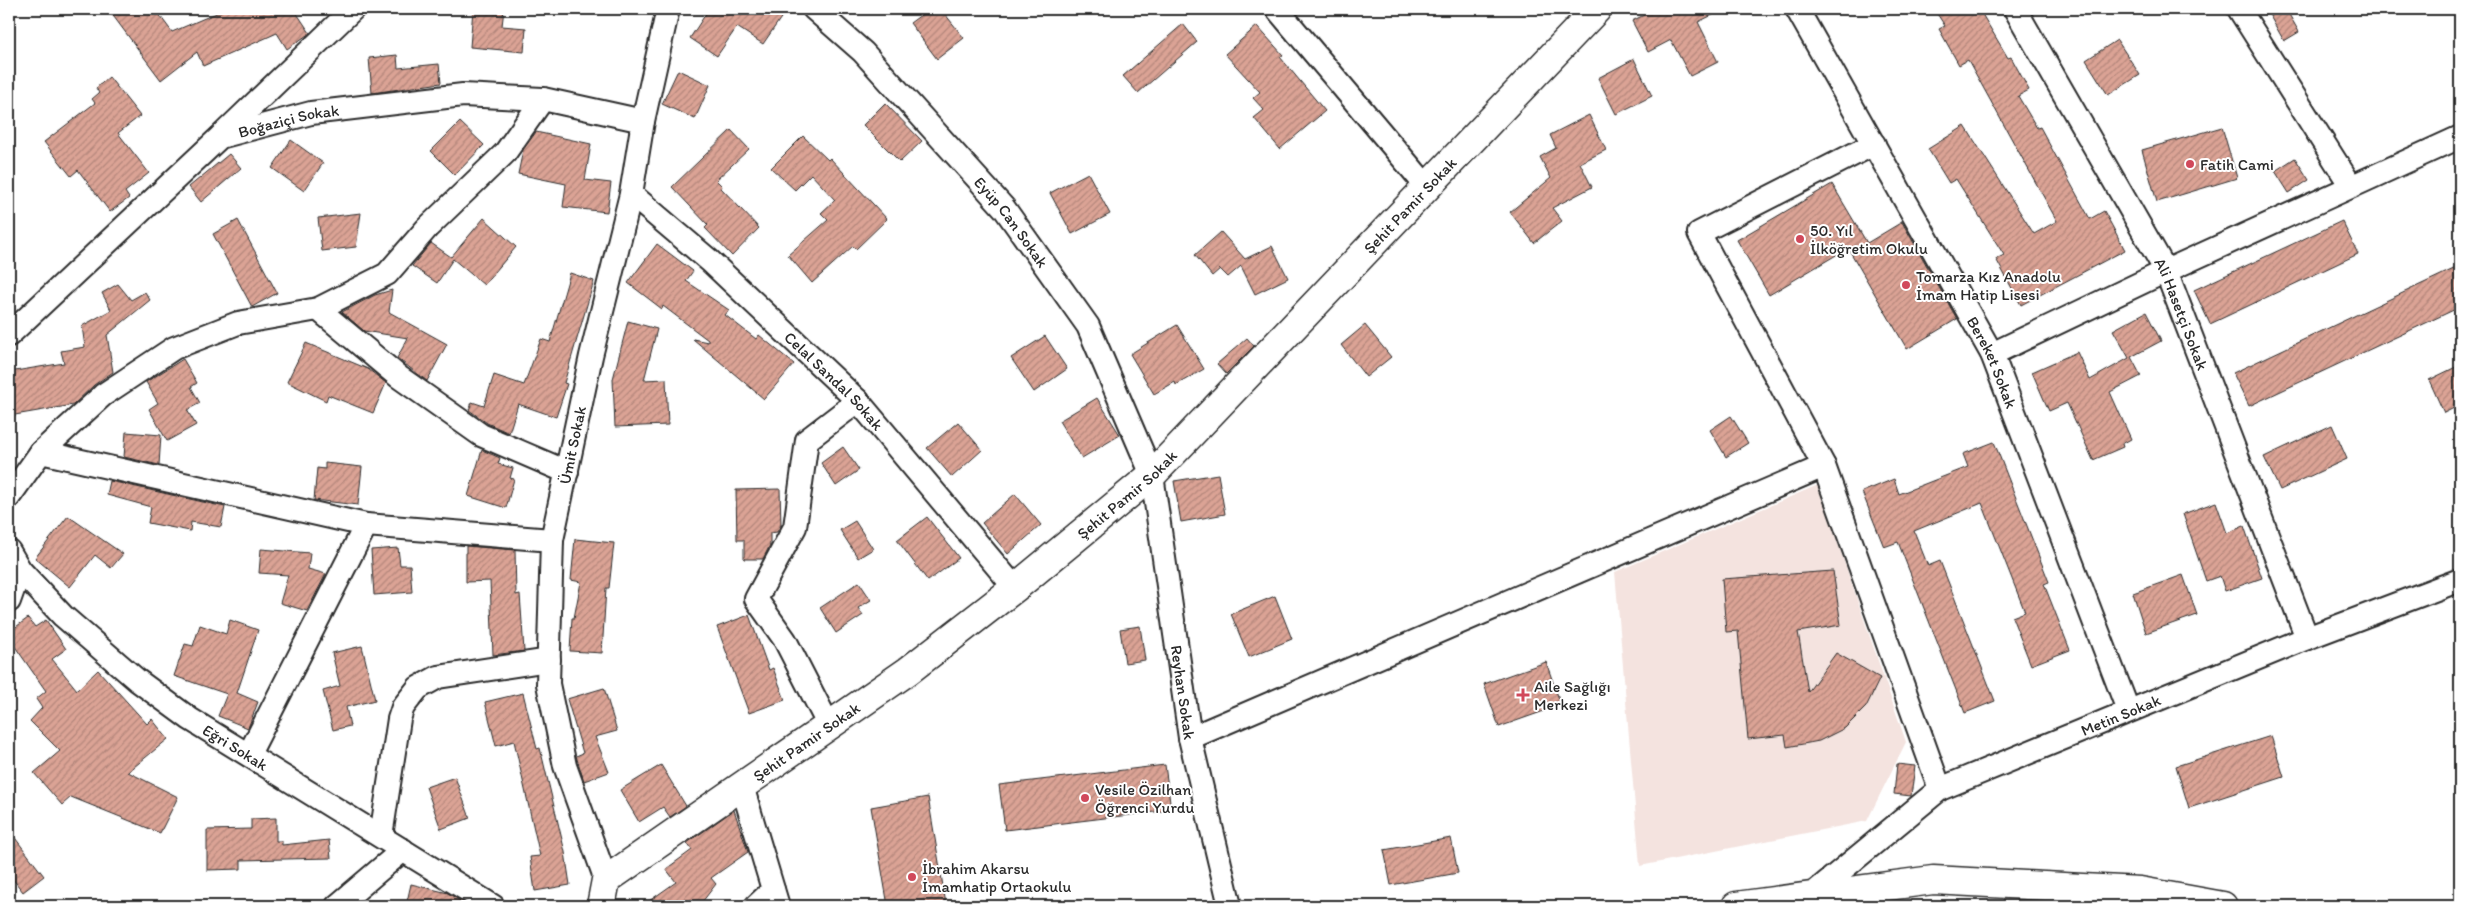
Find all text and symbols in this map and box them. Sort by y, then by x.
street label: Boğaziçi Sokak [236,101,340,142]
street label: Şehit Pamir Sokak [1360,153,1461,257]
place label: Fatih Cami [2200,155,2274,174]
marker: Fatih Cami [2184,158,2196,170]
street label: Eyüp Can Sokak [970,173,1052,271]
place label: 50. Yıl İlköğretim Okulu [1810,221,1928,258]
marker: 50. Yıl İlköğretim Okulu [1794,233,1806,245]
street label: Ali Hasetçi Sokak [2150,254,2212,373]
place label: Tomarza Kız Anadolu İmam Hatip Lisesi [1916,267,2061,304]
marker: Tomarza Kız Anadolu İmam Hatip Lisesi [1900,279,1912,291]
street label: Bereket Sokak [1963,313,2021,411]
street label: Celal Sandal Sokak [780,328,888,435]
street label: Ümit Sokak [555,403,590,486]
street label: Şehit Pamir Sokak [1073,446,1181,543]
street label: Reyhan Sokak [1167,644,1199,741]
place label: Aile Sağlığı Merkezi [1534,677,1611,714]
marker: Aile Sağlığı Merkezi [1516,688,1530,702]
street label: Metin Sokak [2078,690,2164,740]
street label: Şehit Pamir Sokak [749,698,864,785]
street label: Eğri Sokak [199,720,272,775]
place label: Vesile Özilhan Öğrenci Yurdu [1095,780,1194,817]
marker: Vesile Özilhan Öğrenci Yurdu [1079,792,1091,804]
place label: İbrahim Akarsu İmamhatip Ortaokulu [922,859,1072,896]
marker: İbrahim Akarsu İmamhatip Ortaokulu [906,871,918,883]

